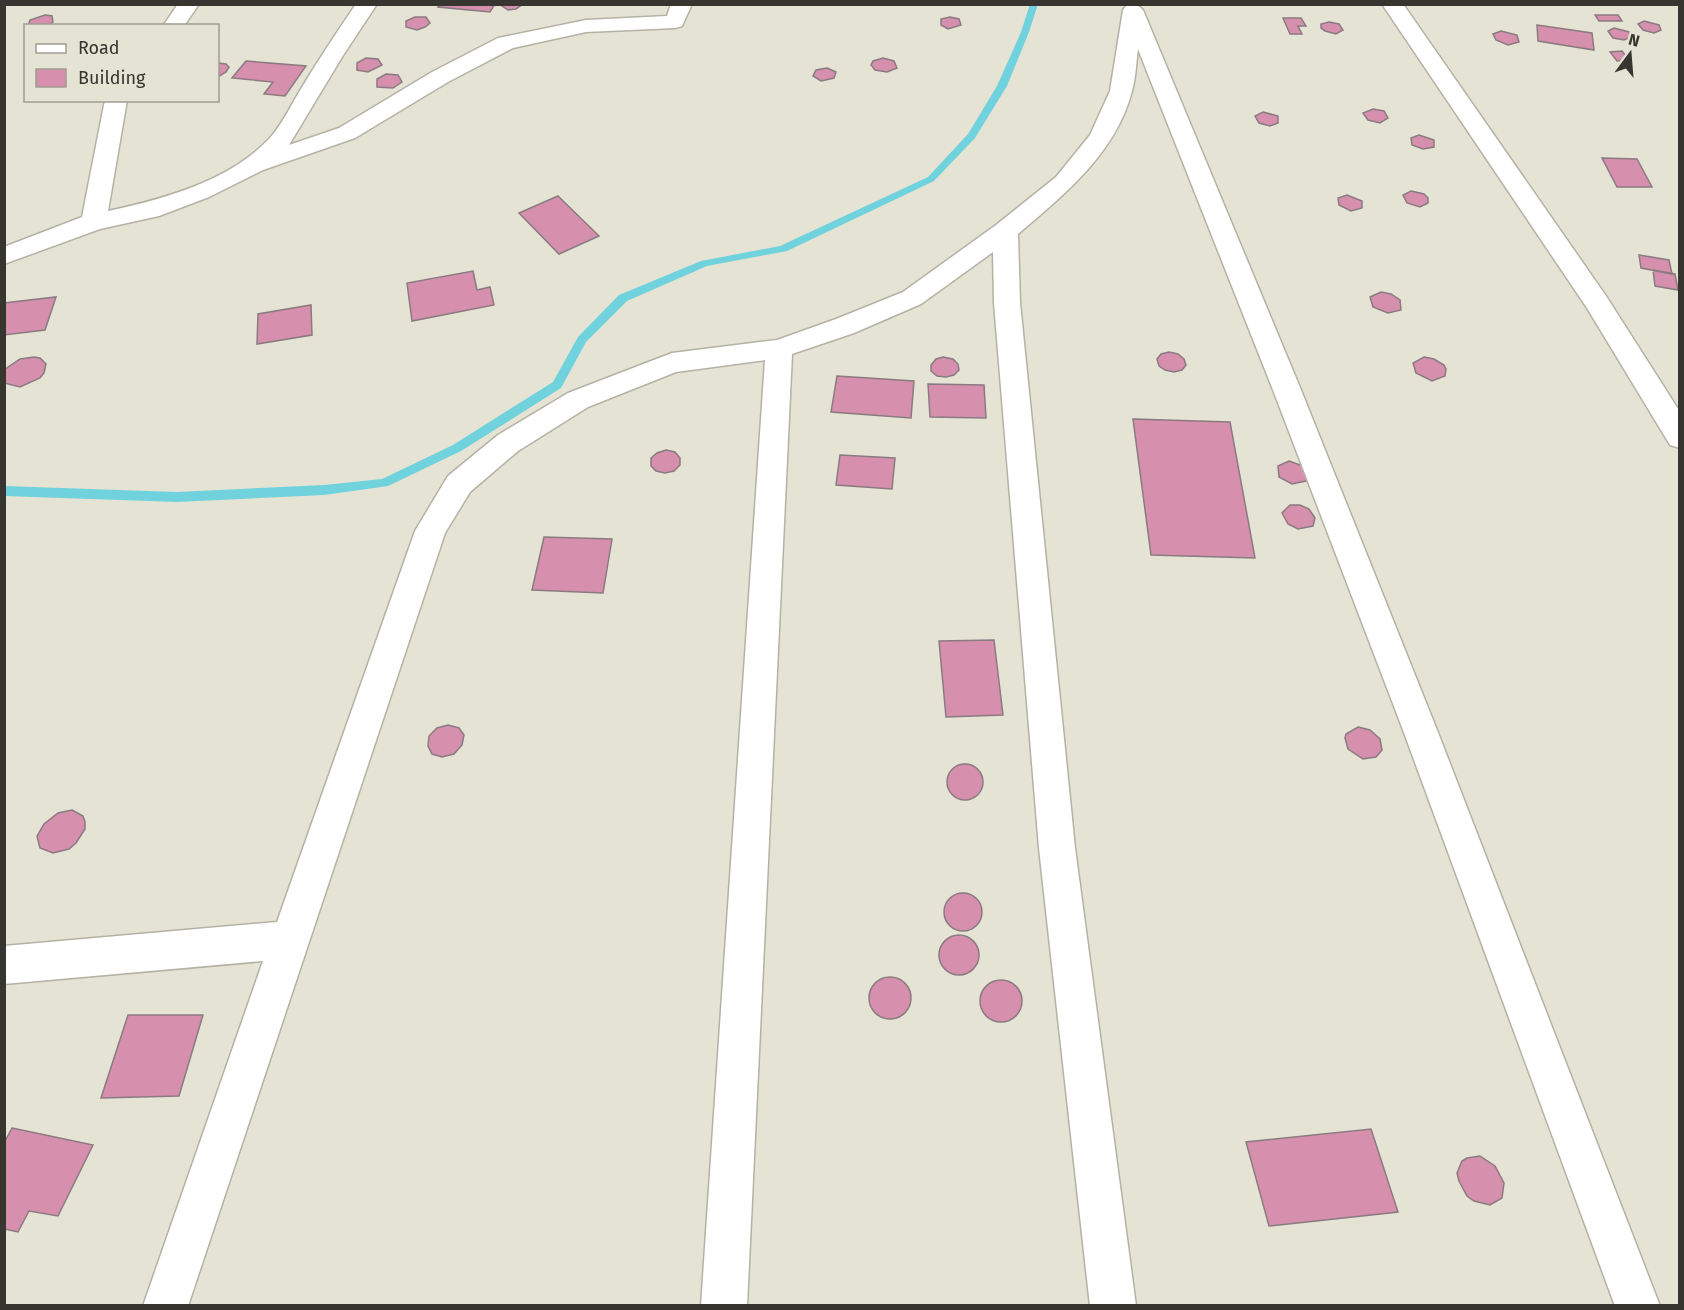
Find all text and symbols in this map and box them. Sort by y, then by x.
legend [24,24,219,102]
north arrow [1600,24,1660,84]
text: N [1626,29,1642,51]
text: Road [78,37,120,59]
text: Building [78,67,146,89]

